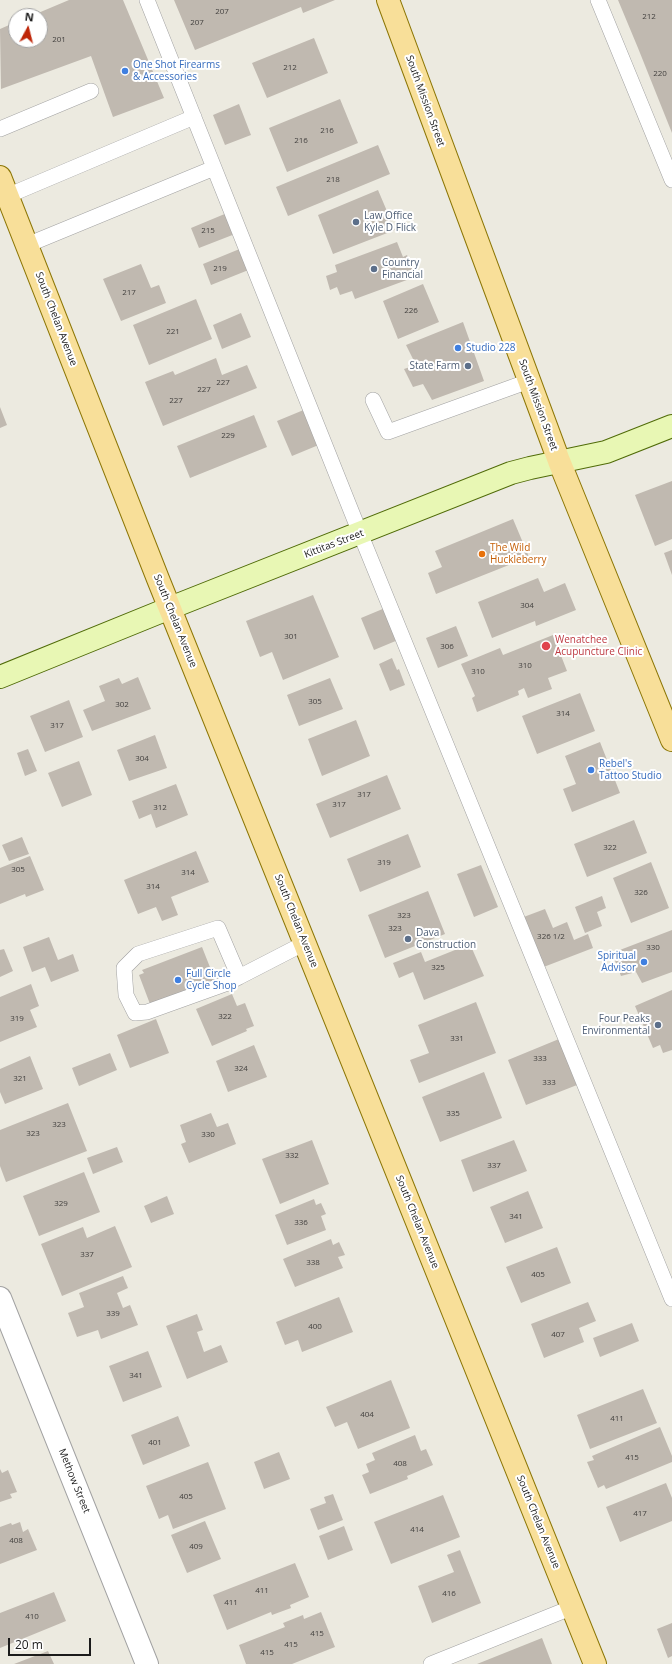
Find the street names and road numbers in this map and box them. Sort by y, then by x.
street label: South Mission Street [403,54,447,148]
street label: South Chelan Avenue [33,270,79,368]
street label: South Mission Street [516,358,560,452]
street label: Kittitas Street [303,527,365,561]
street label: South Chelan Avenue [151,573,199,669]
street label: South Chelan Avenue [272,873,320,969]
street label: South Chelan Avenue [393,1174,441,1270]
street label: Methow Street [56,1447,92,1515]
street label: South Chelan Avenue [514,1474,562,1570]

